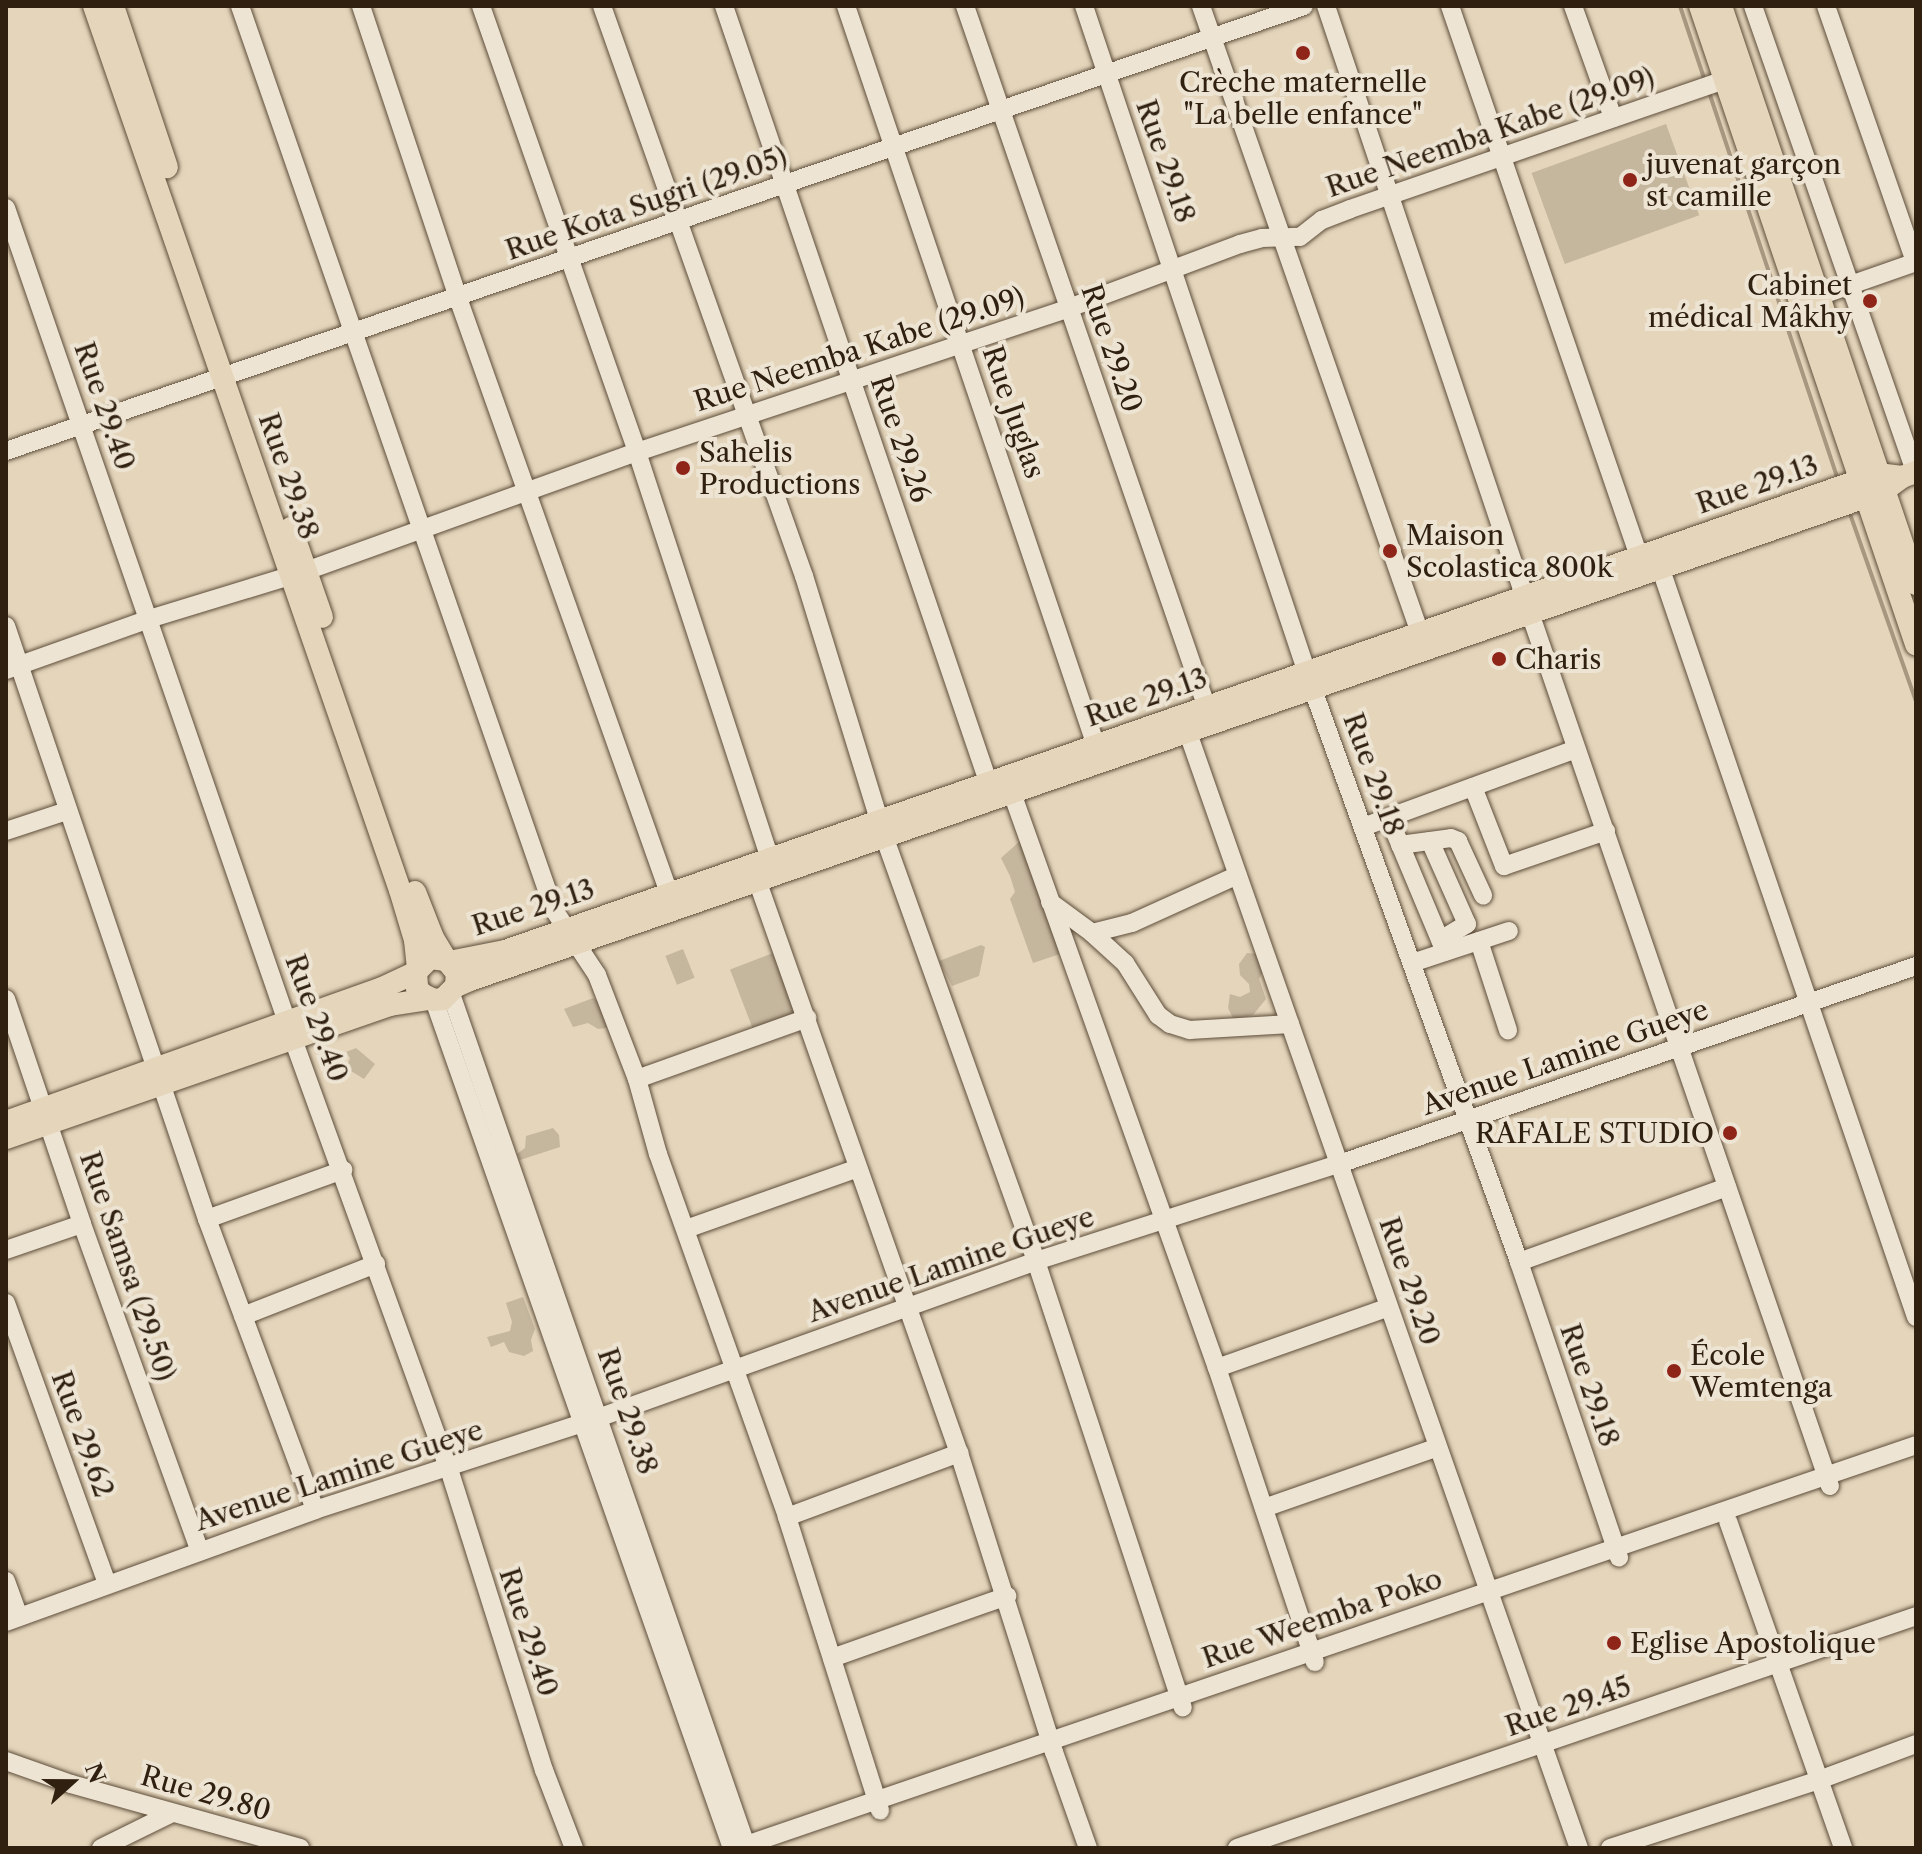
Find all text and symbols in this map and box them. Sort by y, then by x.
marker: Crèche maternelle "La belle enfance" [1294,44,1312,62]
street label: Rue Neemba Kabe (29.09) [1321,60,1659,204]
place label: Crèche maternelle "La belle enfance" [1179,65,1427,131]
street label: Rue 29.18 [1129,95,1203,227]
street label: Rue Kota Sugri (29.05) [501,139,791,267]
place label: juvenat garçon st camille [1646,147,1841,213]
marker: juvenat garçon st camille [1621,171,1639,189]
place label: Cabinet médical Mâkhy [1648,268,1852,334]
street label: Rue Neemba Kabe (29.09) [690,280,1028,418]
street label: Rue 29.20 [1074,280,1150,416]
marker: Cabinet médical Mâkhy [1859,290,1881,312]
street label: Rue 29.40 [67,337,143,475]
street label: Rue Juglas [976,341,1052,483]
street label: Rue 29.26 [864,371,938,507]
street label: Rue 29.38 [252,408,326,544]
place label: Sahelis Productions [699,435,860,501]
street label: Rue 29.13 [1692,448,1822,520]
marker: Sahelis Productions [674,459,692,477]
place label: Maison Scolastica 800k [1406,518,1613,584]
marker: Maison Scolastica 800k [1381,542,1399,560]
place label: Charis [1515,642,1601,676]
marker: Charis [1490,650,1508,668]
street label: Rue 29.13 [1081,661,1211,733]
street label: Rue 29.18 [1336,708,1412,840]
street label: Rue 29.13 [468,871,598,943]
street label: Rue 29.40 [278,950,356,1086]
street label: Avenue Lamine Gueye [1417,992,1713,1122]
place label: RAFALE STUDIO [1475,1116,1714,1150]
marker: RAFALE STUDIO [1721,1124,1739,1142]
street label: Rue Samsa (29.50) [73,1147,183,1385]
street label: Avenue Lamine Gueye [803,1199,1099,1329]
street label: Rue 29.20 [1372,1213,1448,1349]
street label: Rue 29.18 [1553,1319,1627,1451]
place label: École Wemtenga [1690,1338,1833,1404]
street label: Rue 29.38 [591,1343,665,1479]
marker: École Wemtenga [1665,1362,1683,1380]
street label: Rue 29.62 [45,1366,121,1502]
street label: Avenue Lamine Gueye [191,1413,487,1537]
street label: Rue Weemba Poko [1197,1561,1447,1675]
street label: Rue 29.40 [492,1563,566,1701]
place label: Eglise Apostolique [1630,1626,1877,1660]
marker: Eglise Apostolique [1605,1634,1623,1652]
street label: Rue 29.45 [1501,1669,1635,1743]
north arrow [32,1742,112,1822]
street label: Rue 29.80 [137,1758,275,1828]
text: N [79,1759,111,1787]

